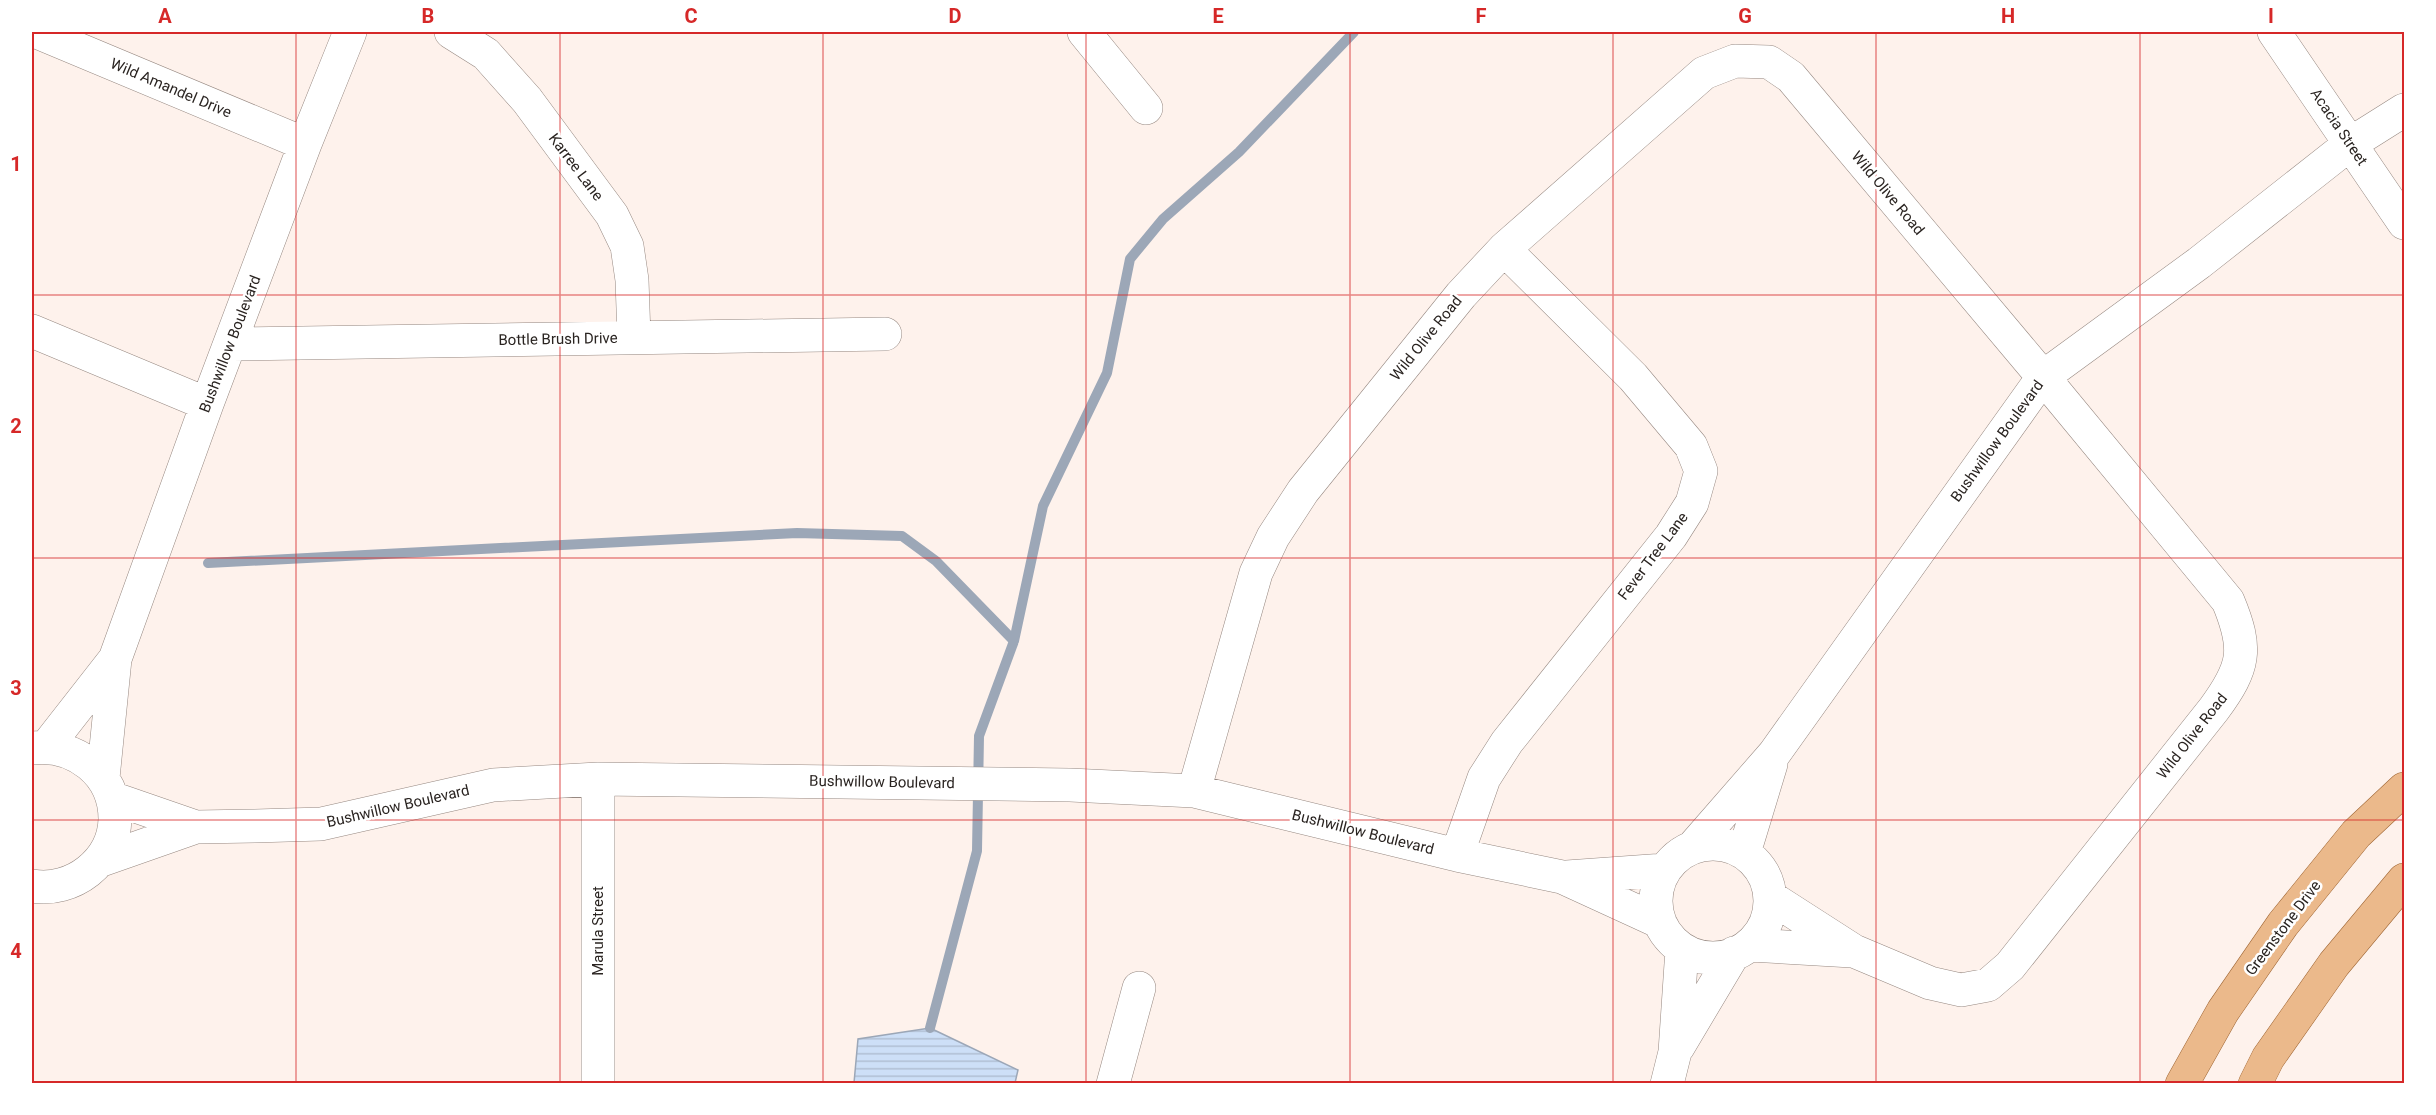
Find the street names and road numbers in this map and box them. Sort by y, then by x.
street label: Wild Amandel Drive [108,54,234,122]
street label: Acacia Street [2307,85,2371,169]
street label: Karree Lane [545,130,607,204]
street label: Wild Olive Road [1848,148,1928,238]
street label: Bushwillow Boulevard [195,273,265,415]
street label: Wild Olive Road [1386,292,1466,384]
street label: Bottle Brush Drive [498,329,618,349]
street label: Bushwillow Boulevard [1947,377,2047,505]
street label: Fever Tree Lane [1614,509,1692,603]
street label: Wild Olive Road [2153,690,2231,782]
street label: Bushwillow Boulevard [809,772,955,792]
street label: Bushwillow Boulevard [325,781,471,831]
street label: Bushwillow Boulevard [1290,806,1436,858]
street label: Greenstone Drive [2241,877,2325,979]
street label: Marula Street [589,886,607,976]

